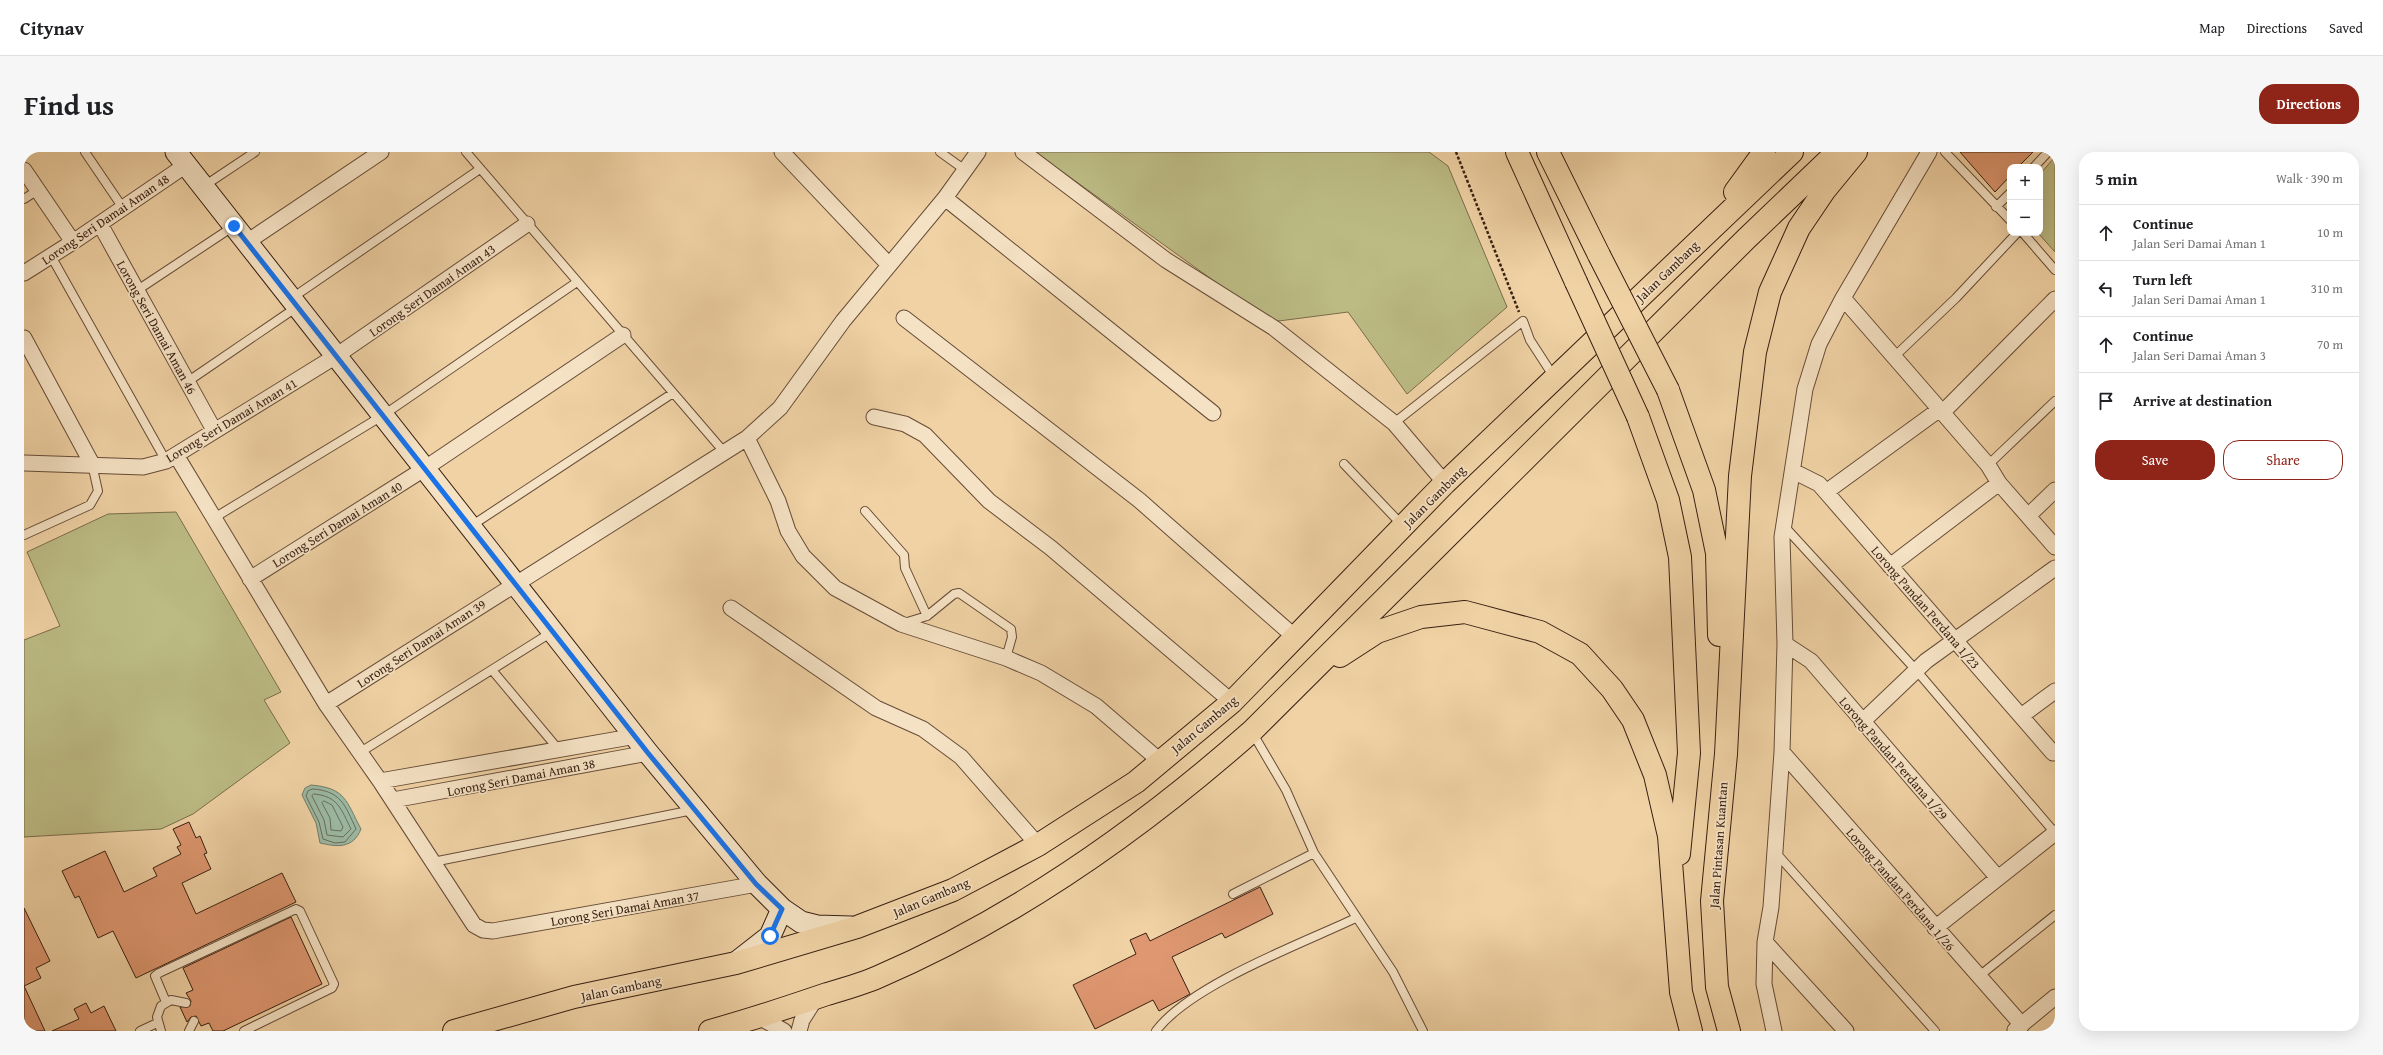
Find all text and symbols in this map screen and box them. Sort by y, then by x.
text: Citynav [20,14,84,42]
text: Map [2199,18,2225,38]
text: Directions [2247,18,2307,38]
text: Saved [2329,18,2363,38]
text: Find us [24,84,114,125]
button: Directions [2259,84,2359,124]
map controls [2007,164,2043,236]
button: + [2007,164,2043,200]
text: 5 min [2095,166,2137,191]
street label: Lorong Seri Damai Aman 48 [38,169,173,269]
text: Walk · 390 m [2276,169,2343,188]
button: − [2007,200,2043,236]
text: Continue [2133,213,2194,234]
route end [225,217,243,235]
icon: ahead [2095,222,2117,244]
text: 10 m [2317,223,2343,242]
text: Jalan Seri Damai Aman 1 [2133,234,2266,253]
street label: Jalan Gambang [1630,236,1704,308]
street label: Lorong Seri Damai Aman 43 [365,240,499,341]
street label: Lorong Seri Damai Aman 46 [112,257,201,398]
text: Turn left [2133,269,2192,290]
icon: left [2095,278,2117,300]
text: 310 m [2311,279,2343,298]
text: Jalan Seri Damai Aman 1 [2133,290,2266,309]
text: Continue [2133,325,2194,346]
icon: ahead [2095,334,2117,356]
text: 70 m [2317,335,2343,354]
text: Jalan Seri Damai Aman 3 [2133,346,2266,365]
street label: Lorong Seri Damai Aman 41 [162,374,301,467]
icon: arrive [2095,390,2117,412]
text: Arrive at destination [2133,390,2272,411]
button: Save [2095,440,2215,480]
button: Share [2223,440,2343,480]
street label: Jalan Gambang [1397,461,1470,533]
street label: Lorong Seri Damai Aman 40 [268,477,406,572]
street label: Lorong Pandan Perdana 1/23 [1867,542,1985,673]
street label: Lorong Seri Damai Aman 39 [353,595,489,692]
street label: Jalan Gambang [1166,691,1242,759]
street label: Lorong Pandan Perdana 1/29 [1835,693,1953,824]
street label: Lorong Seri Damai Aman 38 [445,754,597,801]
street label: Jalan Pintasan Kuantan [1704,781,1732,911]
street label: Lorong Pandan Perdana 1/26 [1842,824,1960,955]
street label: Jalan Gambang [888,873,973,923]
street label: Lorong Seri Damai Aman 37 [549,886,701,931]
route start [761,927,779,945]
street label: Jalan Gambang [577,971,663,1007]

